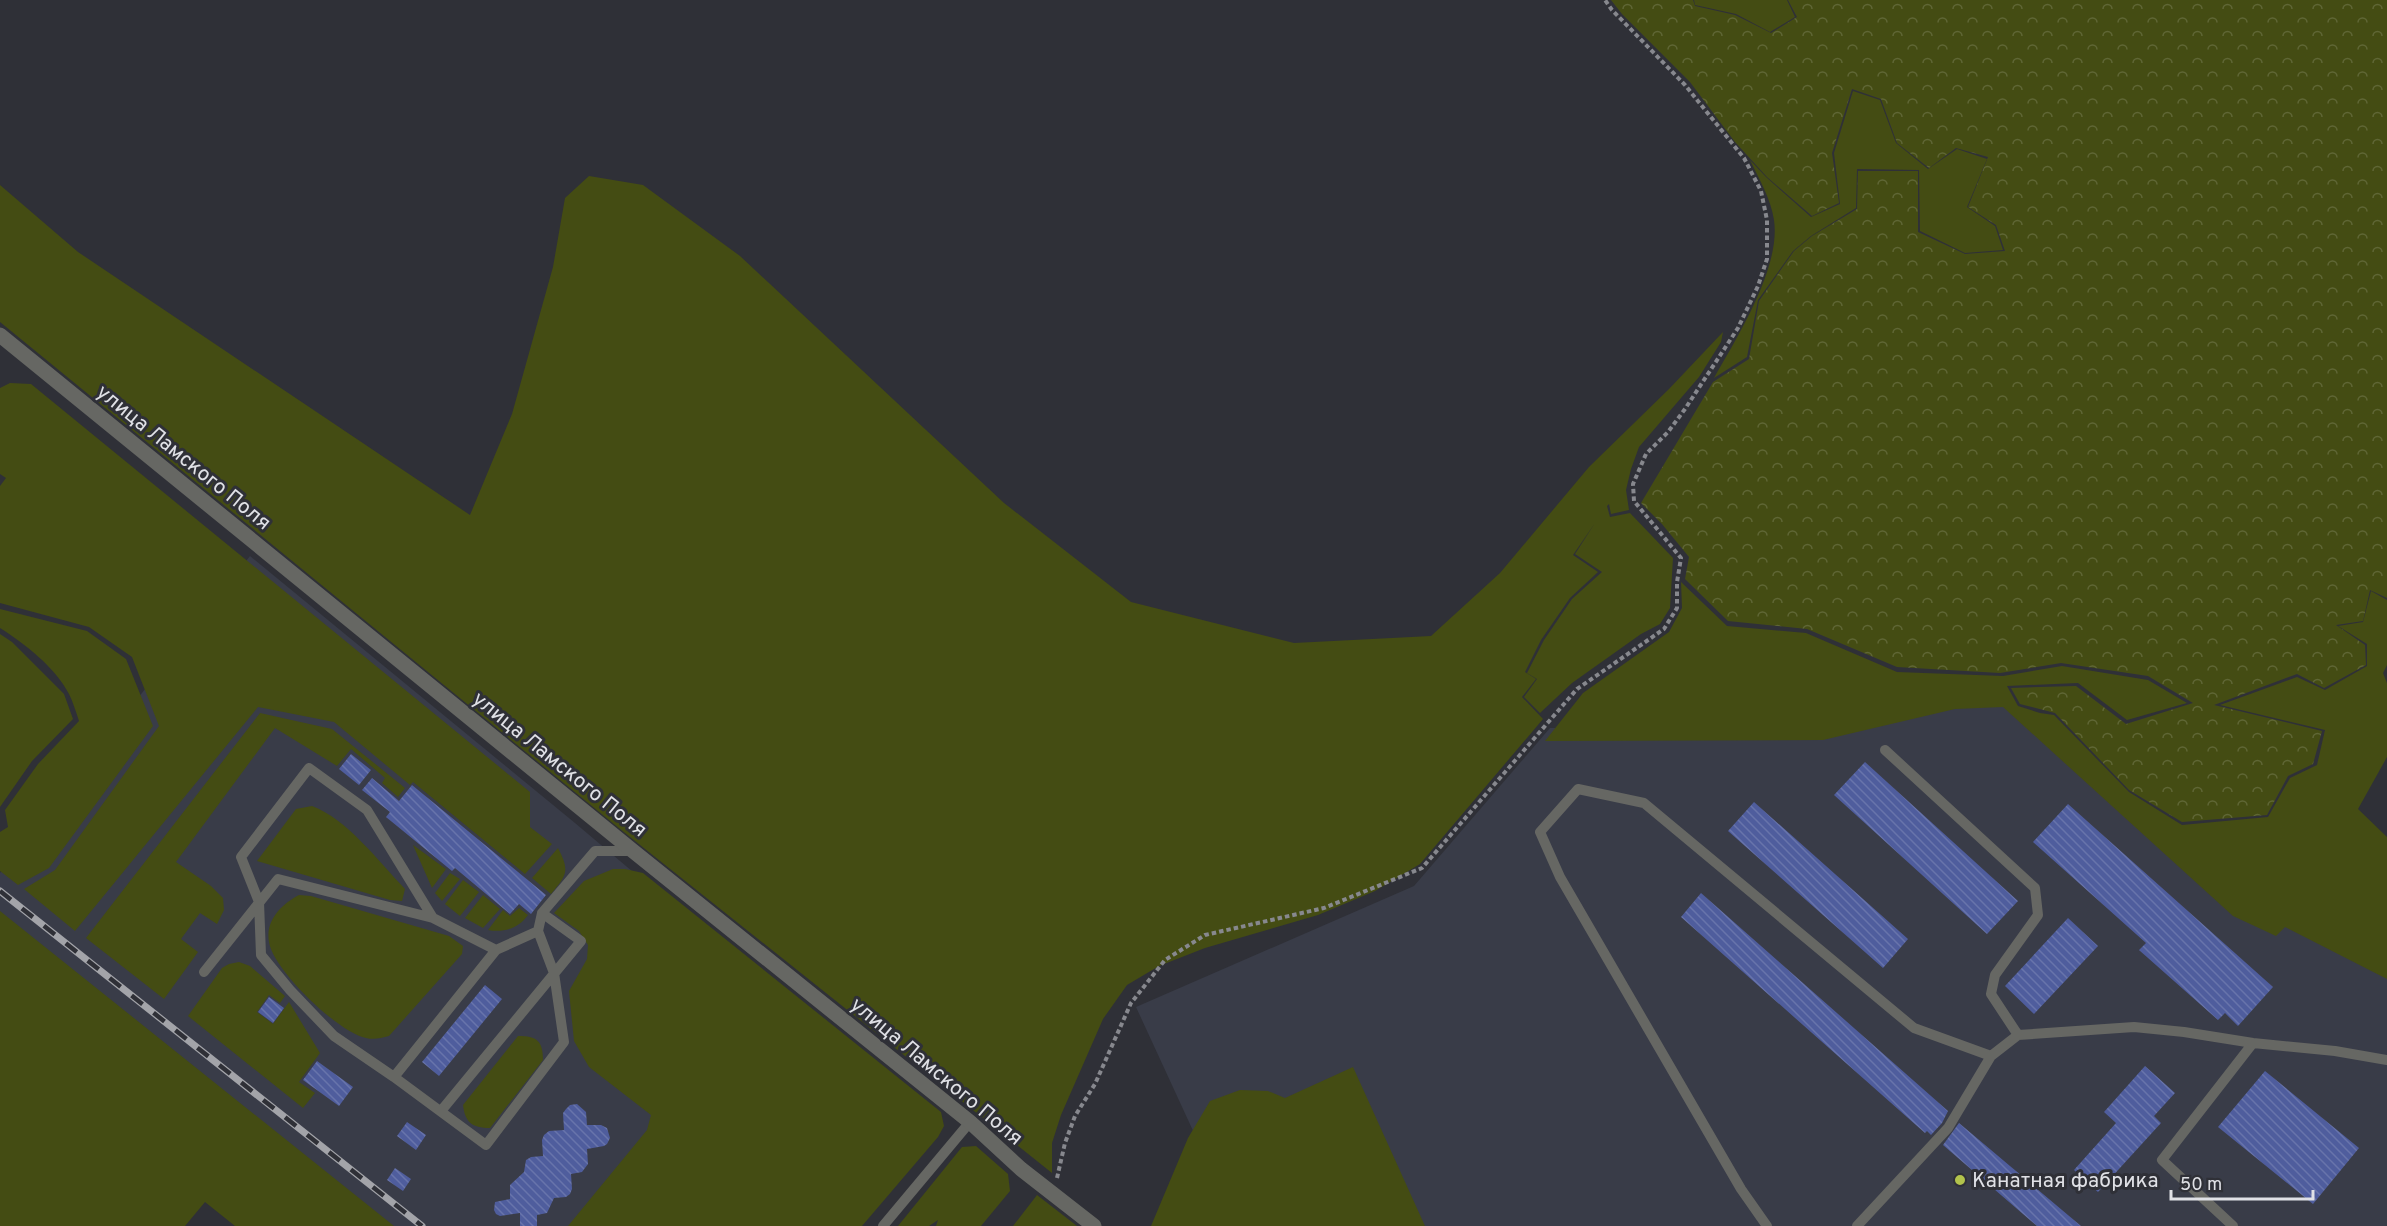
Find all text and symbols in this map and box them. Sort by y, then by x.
street label: улица Ламского Поля [90,379,276,537]
street label: улица Ламского Поля [466,686,652,844]
street label: улица Ламского Поля [844,992,1028,1152]
scale bar [2171,1163,2314,1201]
place label: Канатная фабрика [1972,1168,2159,1195]
marker: Канатная фабрика [1953,1173,1967,1187]
text: 50 m [2180,1174,2222,1197]

